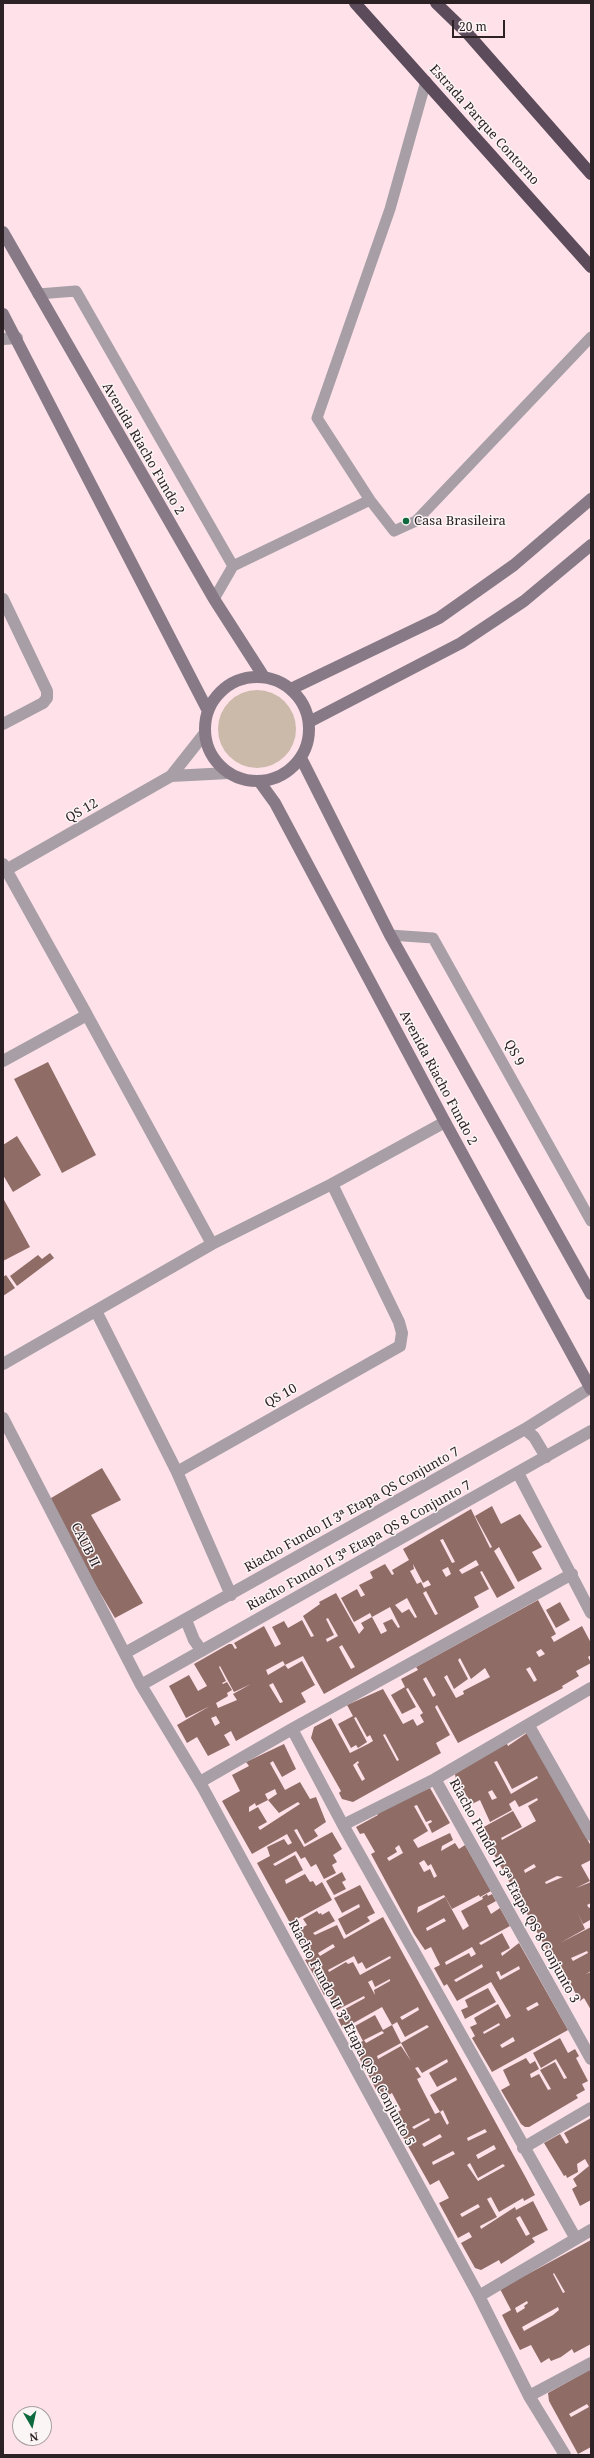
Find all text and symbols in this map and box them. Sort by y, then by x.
scale bar [454,12,507,38]
text: 20 m [459,18,487,35]
street label: Estrada Parque Contorno [426,62,542,188]
street label: Avenida Riacho Fundo 2 [99,380,187,518]
place label: Casa Brasileira [414,513,506,529]
marker: Casa Brasileira [401,516,411,526]
street label: QS 12 [63,796,101,826]
street label: Avenida Riacho Fundo 2 [396,1008,480,1148]
street label: QS 9 [501,1037,527,1069]
street label: QS 10 [262,1381,300,1411]
street label: Riacho Fundo II 3ª Etapa QS Conjunto 7 [242,1444,462,1576]
street label: Riacho Fundo II 3ª Etapa QS 8 Conjunto 7 [244,1478,474,1614]
street label: CAUB II [67,1520,103,1570]
street label: Riacho Fundo II 3ª Etapa QS 8 Conjunto 3 [446,1776,582,2006]
street label: Riacho Fundo II 3ª Etapa QS 8 Conjunto 5 [285,1917,417,2149]
north arrow [12,2406,52,2446]
text: N [28,2429,39,2445]

